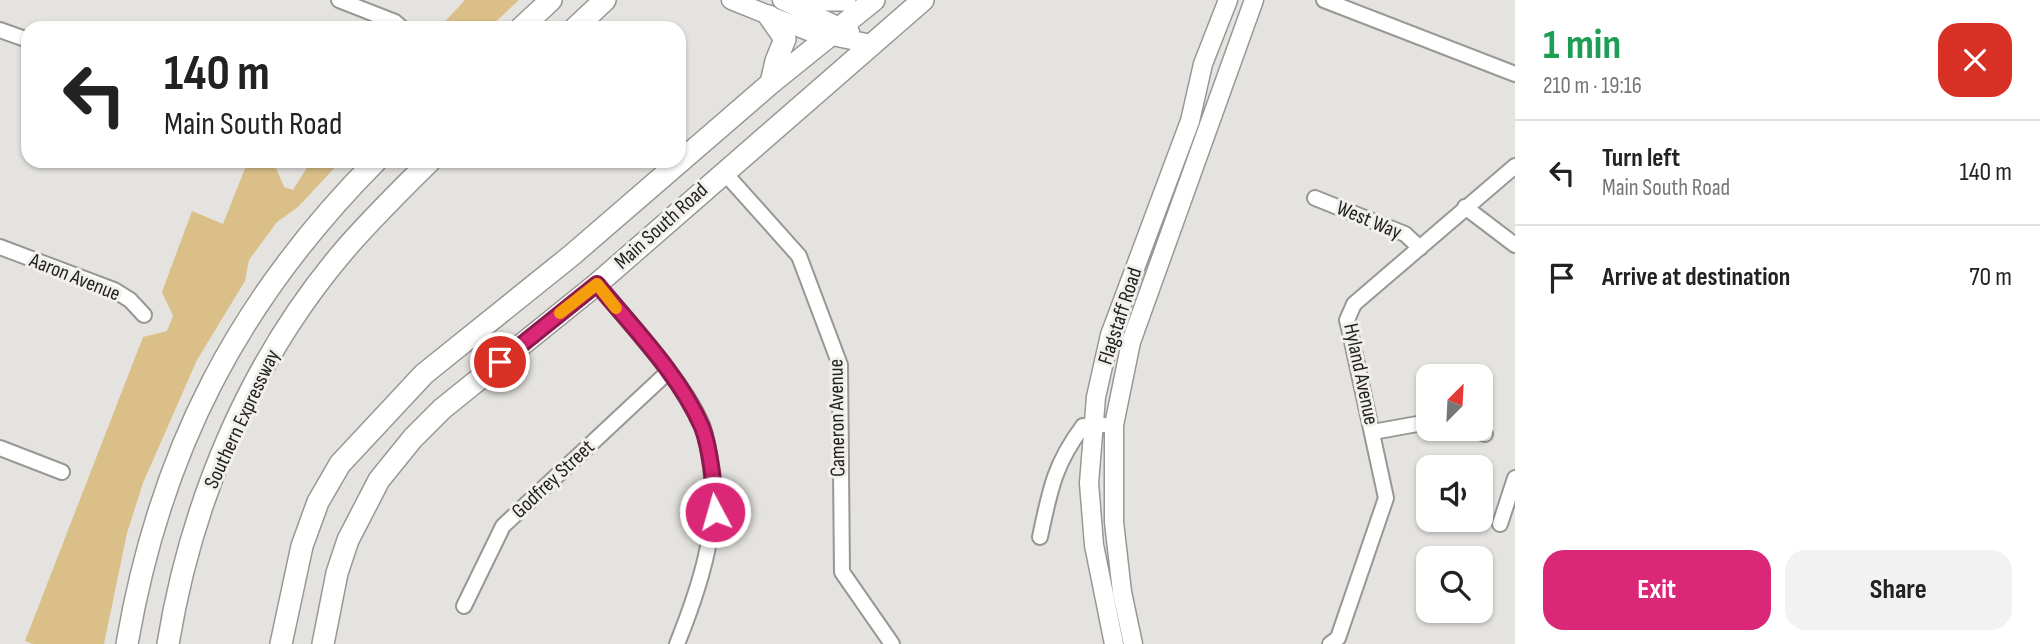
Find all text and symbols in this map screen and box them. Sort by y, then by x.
text: 1 min [1543,20,1621,71]
button: close [1938,23,2012,97]
text: 140 m [164,45,270,104]
icon: left [49,49,140,140]
text: 210 m · 19:16 [1543,72,1642,100]
text: Main South Road [164,105,342,144]
text: Turn left [1602,143,1680,174]
icon: left [1543,154,1581,192]
text: 140 m [1960,157,2012,188]
text: Main South Road [1602,174,1730,202]
street label: Main South Road [609,178,713,274]
street label: West Way [1333,195,1405,245]
street label: Aaron Avenue [25,247,124,306]
icon: arrive [1543,259,1581,297]
text: Arrive at destination [1602,262,1790,293]
text: 70 m [1969,262,2012,293]
street label: Flagstaff Road [1093,264,1147,368]
street label: Hyland Avenue [1338,321,1384,427]
pin [470,332,530,392]
icon: arrive [481,343,519,381]
street label: Southern Expressway [199,346,285,492]
street label: Cameron Avenue [823,359,851,477]
north arrow [1416,364,1493,441]
map controls [1416,364,1493,623]
street label: Godfrey Street [507,434,599,524]
button: sound [1416,455,1493,532]
position arrow [678,475,752,549]
button: search [1416,546,1493,623]
button: Exit [1543,550,1771,630]
button: Share [1785,550,2012,630]

